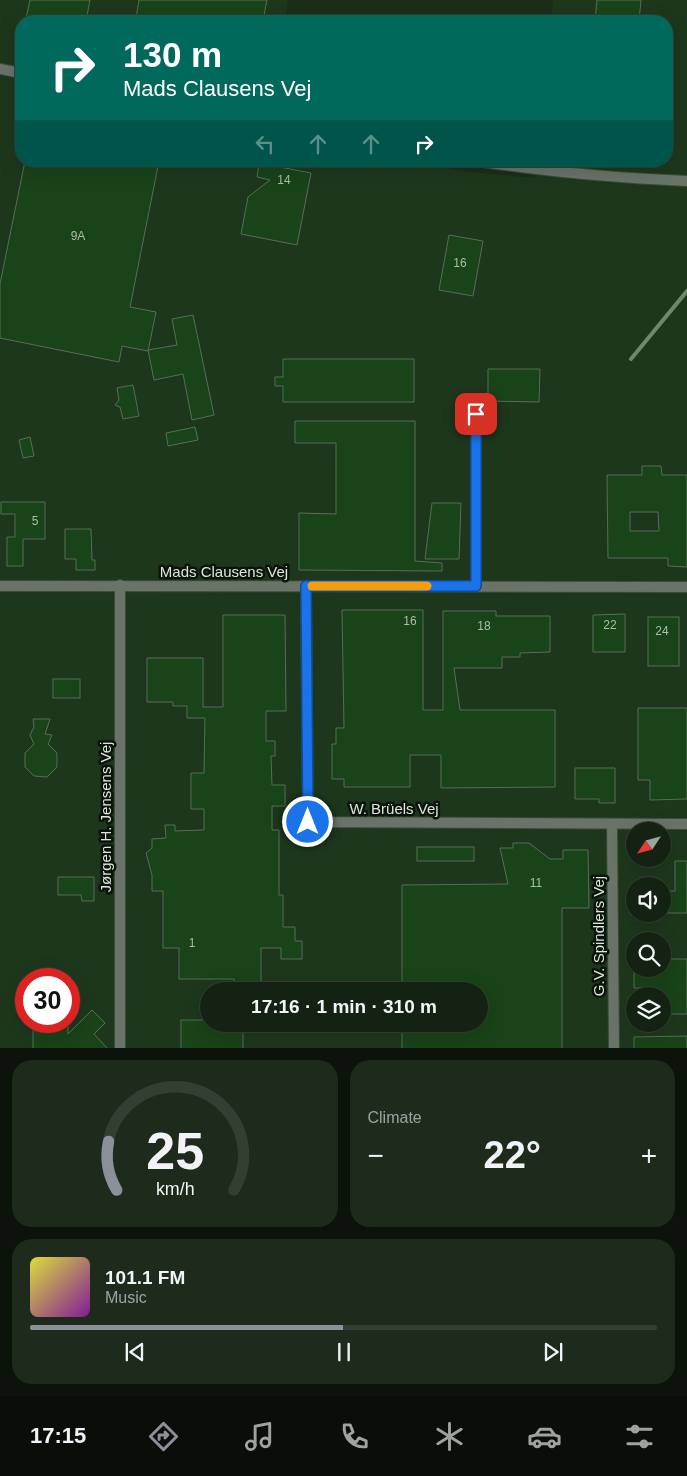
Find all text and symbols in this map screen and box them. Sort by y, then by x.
icon: right [40,35,105,100]
text: 130 m [123,35,222,74]
text: Mads Clausens Vej [123,76,311,101]
icon: left [251,130,279,158]
icon: ahead [304,130,332,158]
icon: ahead [357,130,385,158]
icon: right [410,130,438,158]
house number: 14 [277,173,291,187]
house number: 9A [71,229,85,243]
house number: 16 [453,256,467,270]
pin [455,393,497,435]
icon: arrive [462,400,490,428]
house number: 5 [32,514,39,528]
street label: Mads Clausens Vej [160,563,288,580]
house number: 16 [403,614,417,628]
house number: 22 [603,618,617,632]
house number: 18 [477,619,491,633]
house number: 24 [655,624,669,638]
street label: Jørgen H. Jensens Vej [97,742,114,892]
position arrow [281,795,333,847]
street label: W. Brüels Vej [349,800,439,817]
north arrow [626,822,671,868]
map controls [626,822,671,1032]
house number: 11 [530,876,543,890]
street label: G.V. Spindlers Vej [590,876,607,996]
button: sound [626,877,671,922]
button: search [626,932,671,977]
house number: 1 [189,936,196,950]
speed limit sign: 30 [15,968,80,1033]
button: layers [626,987,671,1032]
text: 17:16 · 1 min · 310 m [251,996,437,1017]
text: Climate [368,1109,422,1126]
text: 25 [146,1122,204,1180]
text: 22° [484,1134,541,1176]
text: − [368,1140,384,1171]
text: + [641,1140,657,1171]
text: km/h [155,1179,194,1199]
text: 101.1 FM [105,1267,185,1288]
text: Music [105,1289,147,1306]
icon: previous [121,1338,149,1366]
icon: pause [330,1338,358,1366]
icon: next [539,1338,567,1366]
icon: directions [146,1419,181,1454]
icon: music [242,1419,277,1454]
icon: phone [337,1419,372,1454]
icon: climate [432,1419,467,1454]
icon: car [527,1419,562,1454]
icon: filters [622,1419,657,1454]
text: 17:15 [30,1423,86,1448]

